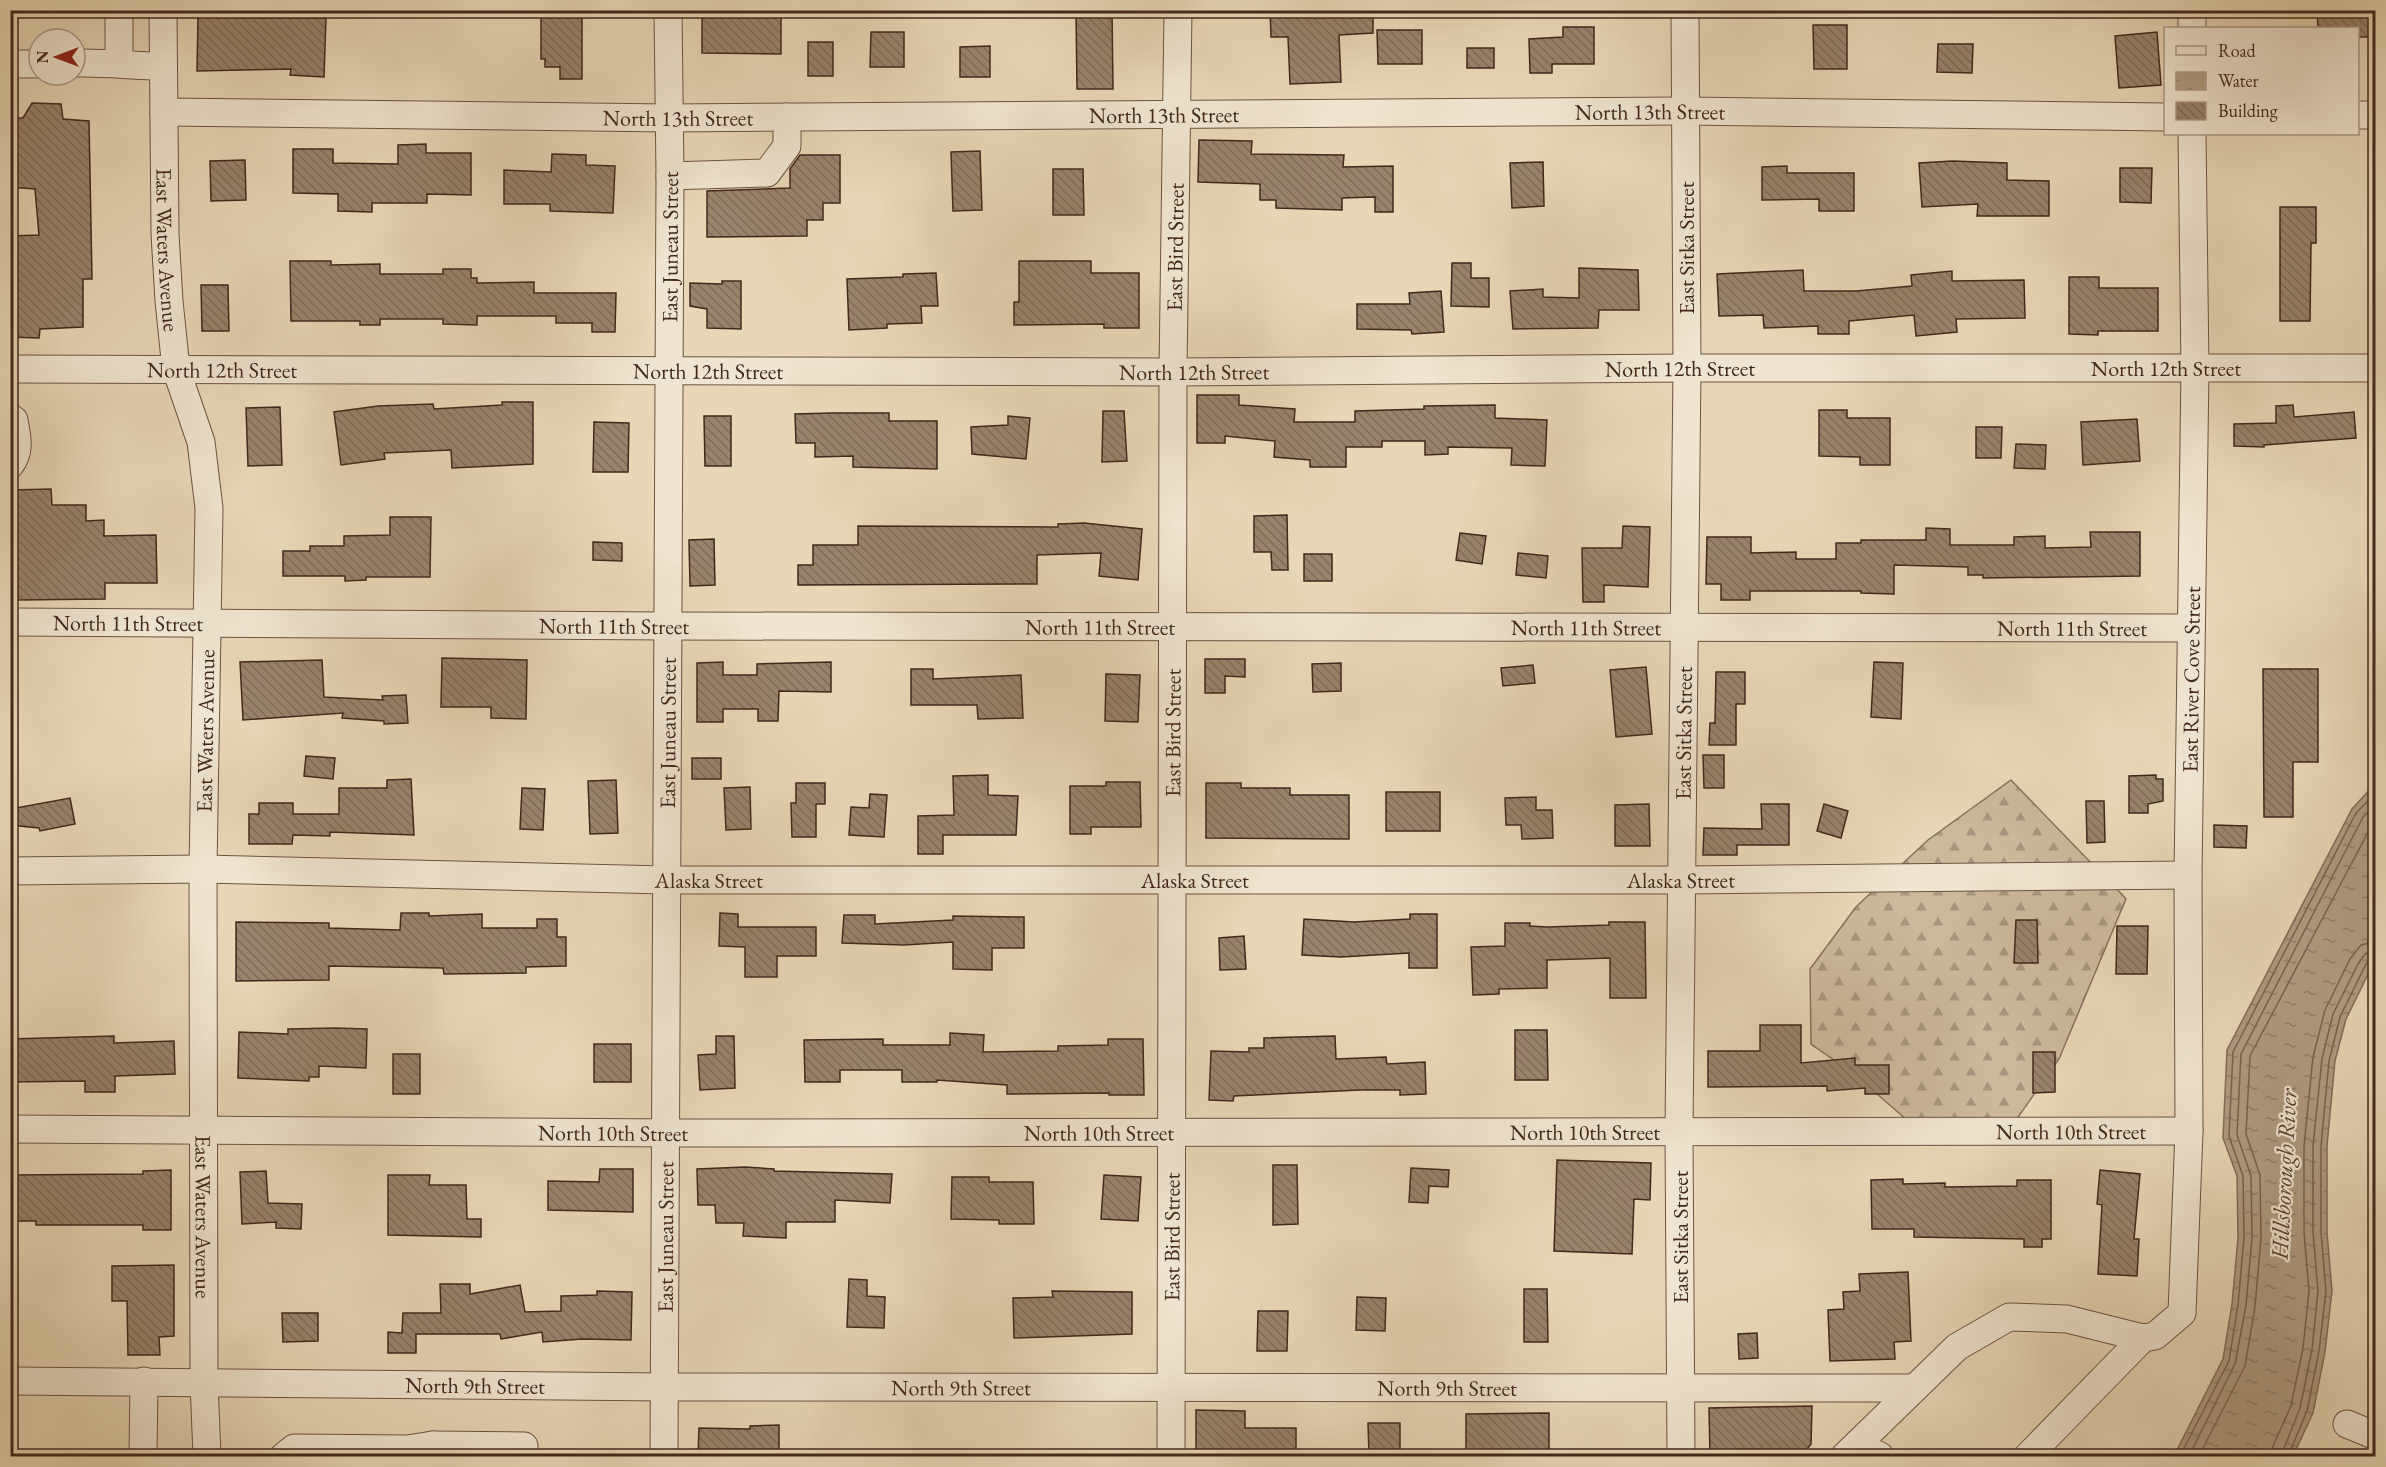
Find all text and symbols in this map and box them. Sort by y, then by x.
north arrow [27,27,87,87]
legend [2164,27,2359,135]
text: Road [2218,39,2257,62]
text: N [32,50,53,63]
text: Water [2218,69,2259,92]
street label: North 13th Street [1575,97,1725,127]
text: Building [2218,99,2278,122]
street label: North 13th Street [1089,100,1239,130]
street label: North 13th Street [603,103,753,133]
street label: East Waters Avenue [149,168,186,333]
street label: East Juneau Street [655,171,685,323]
street label: East Sitka Street [1672,181,1701,315]
street label: East Bird Street [1160,182,1191,312]
street label: North 12th Street [1605,354,1755,384]
street label: North 12th Street [2091,354,2241,383]
street label: North 12th Street [147,355,297,385]
street label: North 12th Street [633,357,783,386]
street label: North 12th Street [1119,357,1269,387]
street label: East River Cove Street [2175,586,2207,773]
street label: North 11th Street [53,608,203,638]
street label: North 11th Street [539,611,689,641]
street label: North 11th Street [1025,612,1175,642]
street label: North 11th Street [1511,613,1661,642]
street label: North 11th Street [1997,614,2147,643]
street label: East Waters Avenue [190,649,221,813]
street label: East Juneau Street [653,657,683,809]
street label: East Sitka Street [1668,666,1699,800]
street label: East Bird Street [1158,669,1187,797]
street label: Alaska Street [1626,865,1735,895]
street label: Alaska Street [653,866,763,895]
street label: Alaska Street [1140,866,1249,895]
water label: Hillsborough River [2263,1086,2304,1261]
street label: North 10th Street [1996,1117,2146,1146]
street label: North 10th Street [538,1118,688,1148]
street label: North 10th Street [1024,1118,1174,1148]
street label: North 10th Street [1510,1118,1660,1147]
street label: East Waters Avenue [189,1135,218,1299]
street label: East Juneau Street [651,1161,680,1313]
street label: East Sitka Street [1666,1170,1695,1304]
street label: East Bird Street [1157,1173,1187,1301]
street label: North 9th Street [405,1371,545,1401]
street label: North 9th Street [891,1373,1031,1402]
street label: North 9th Street [1377,1374,1517,1403]

